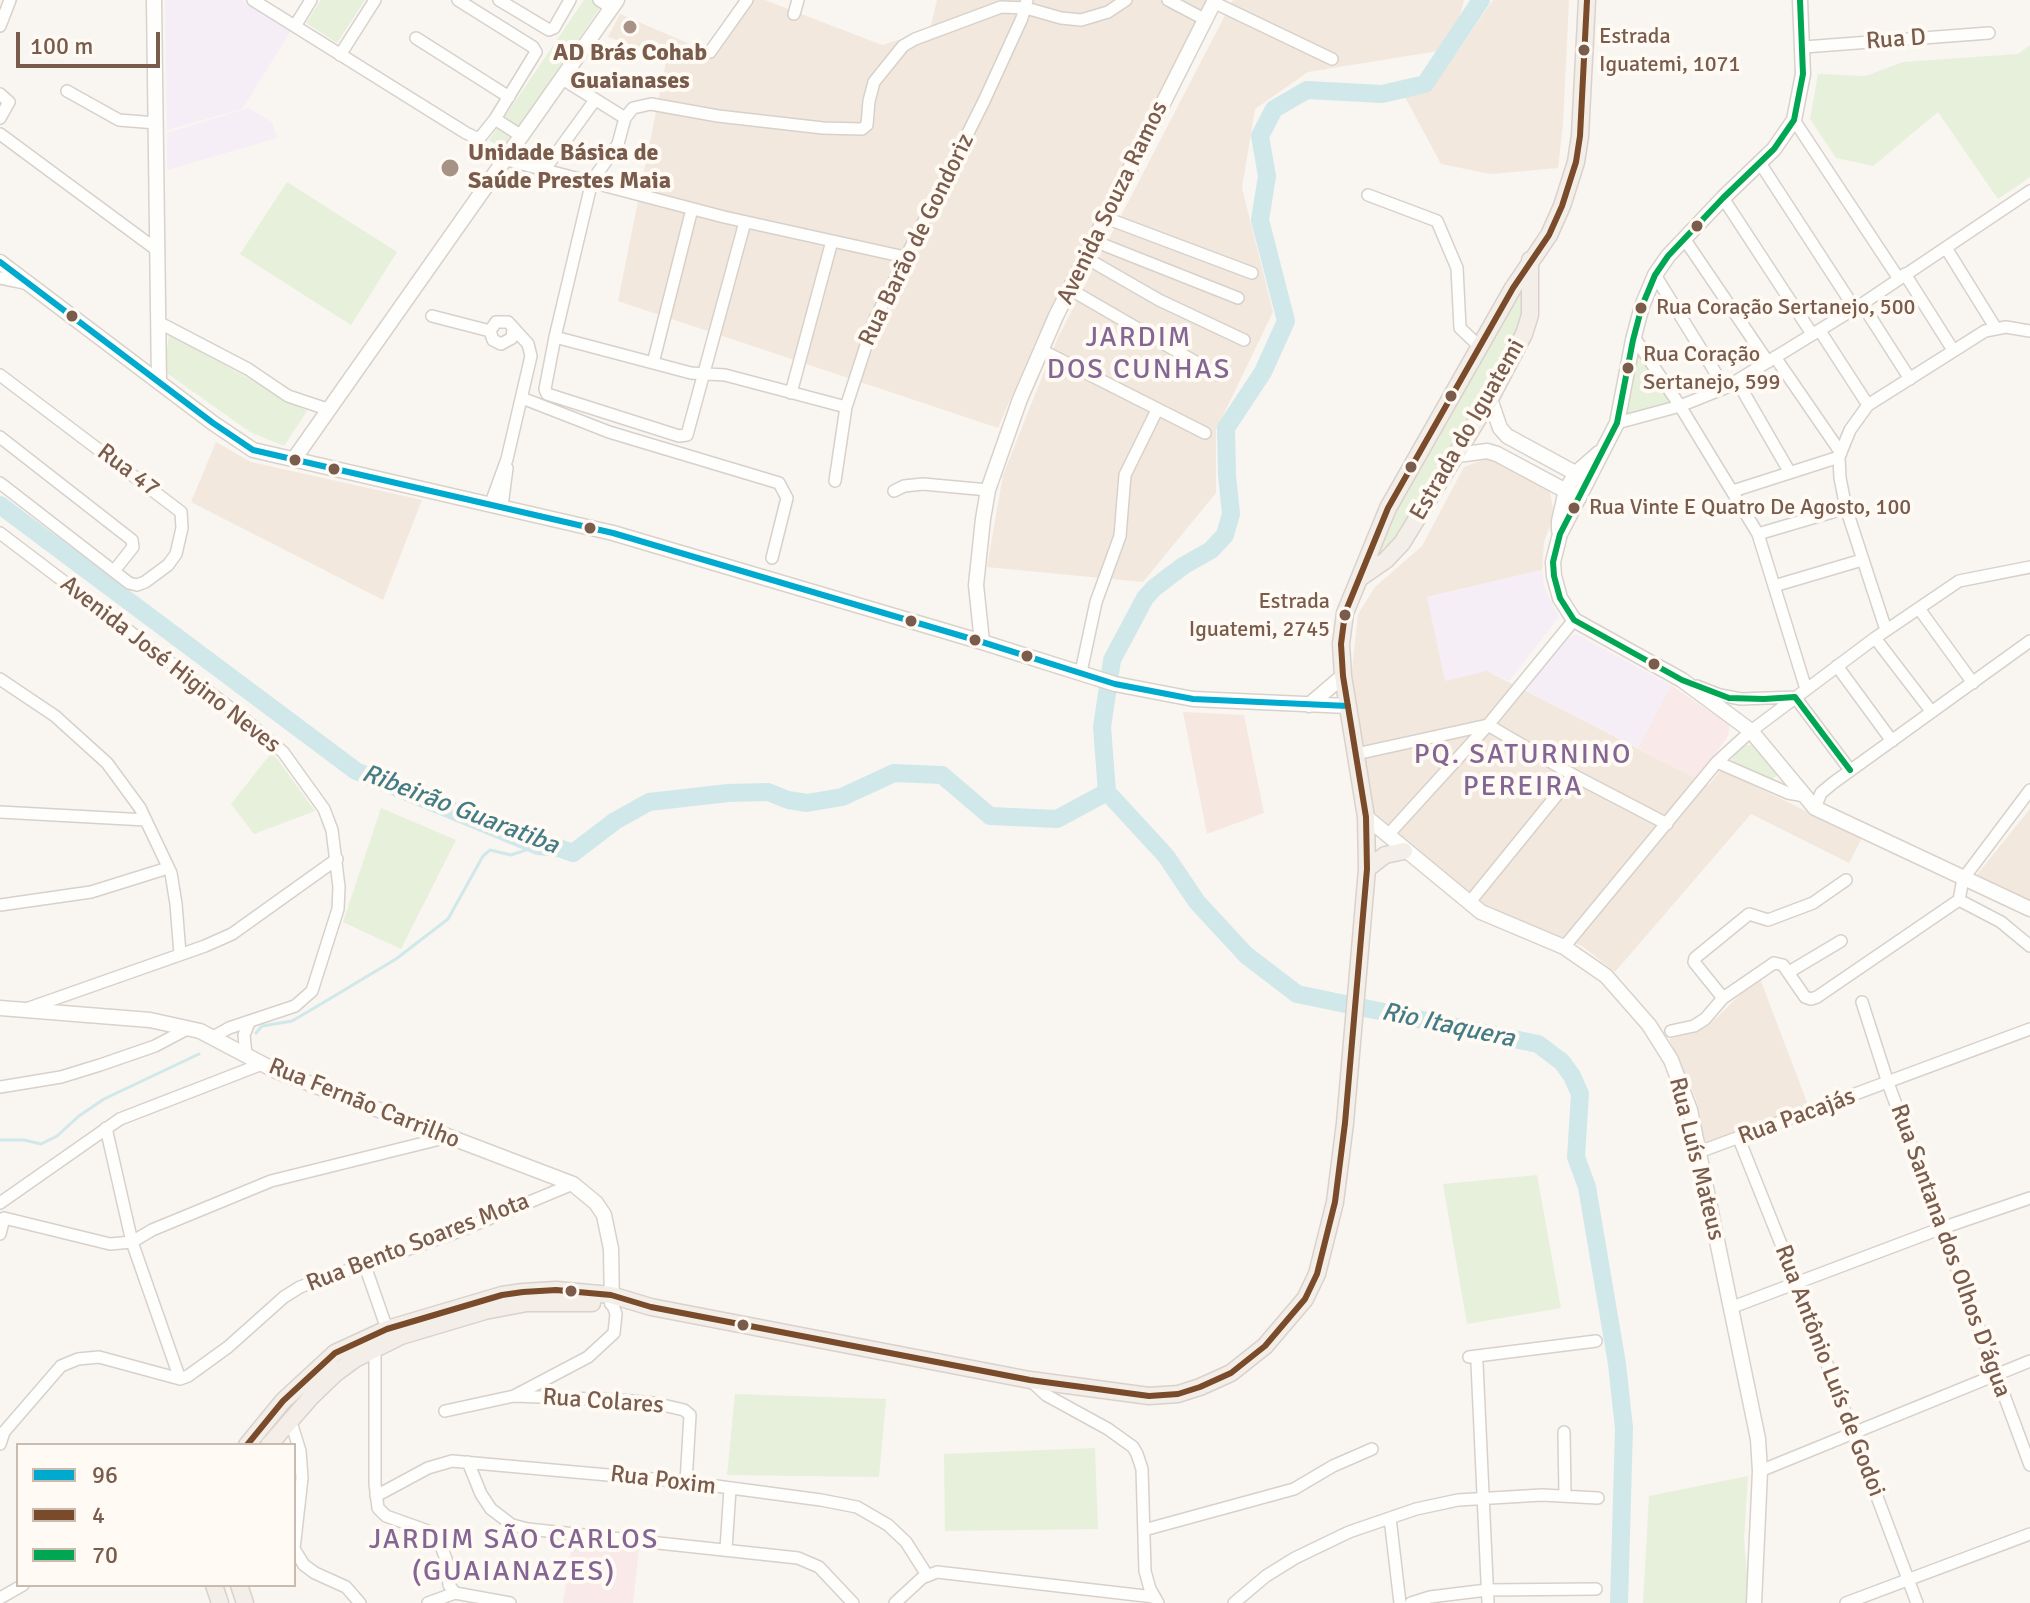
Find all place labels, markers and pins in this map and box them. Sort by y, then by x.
marker: AD Brás Cohab Guaianases [621,18,639,36]
place label: Estrada Iguatemi, 1071 [1599,24,1740,76]
place label: AD Brás Cohab Guaianases [553,40,707,96]
marker: Estrada Iguatemi, 1071 [1576,42,1592,58]
place label: Unidade Básica de Saúde Prestes Maia [468,140,671,196]
marker: Unidade Básica de Saúde Prestes Maia [439,157,461,179]
unlabelled marker [1689,218,1705,234]
place label: Rua Coração Sertanejo, 500 [1656,295,1915,321]
marker: Rua Coração Sertanejo, 500 [1633,300,1649,316]
unlabelled marker [64,308,80,324]
place label: Rua Coração Sertanejo, 599 [1643,342,1780,394]
marker: Rua Coração Sertanejo, 599 [1620,360,1636,376]
unlabelled marker [1443,388,1459,404]
unlabelled marker [287,452,303,468]
unlabelled marker [1403,459,1419,475]
unlabelled marker [326,461,342,477]
place label: Rua Vinte E Quatro De Agosto, 100 [1589,495,1911,521]
marker: Rua Vinte E Quatro De Agosto, 100 [1566,500,1582,516]
unlabelled marker [582,520,598,536]
place label: Estrada Iguatemi, 2745 [1189,589,1330,640]
marker: Estrada Iguatemi, 2745 [1337,607,1353,623]
unlabelled marker [903,613,919,629]
unlabelled marker [967,632,983,648]
unlabelled marker [1019,648,1035,664]
unlabelled marker [1646,656,1662,672]
unlabelled marker [563,1283,579,1299]
unlabelled marker [735,1317,751,1333]

